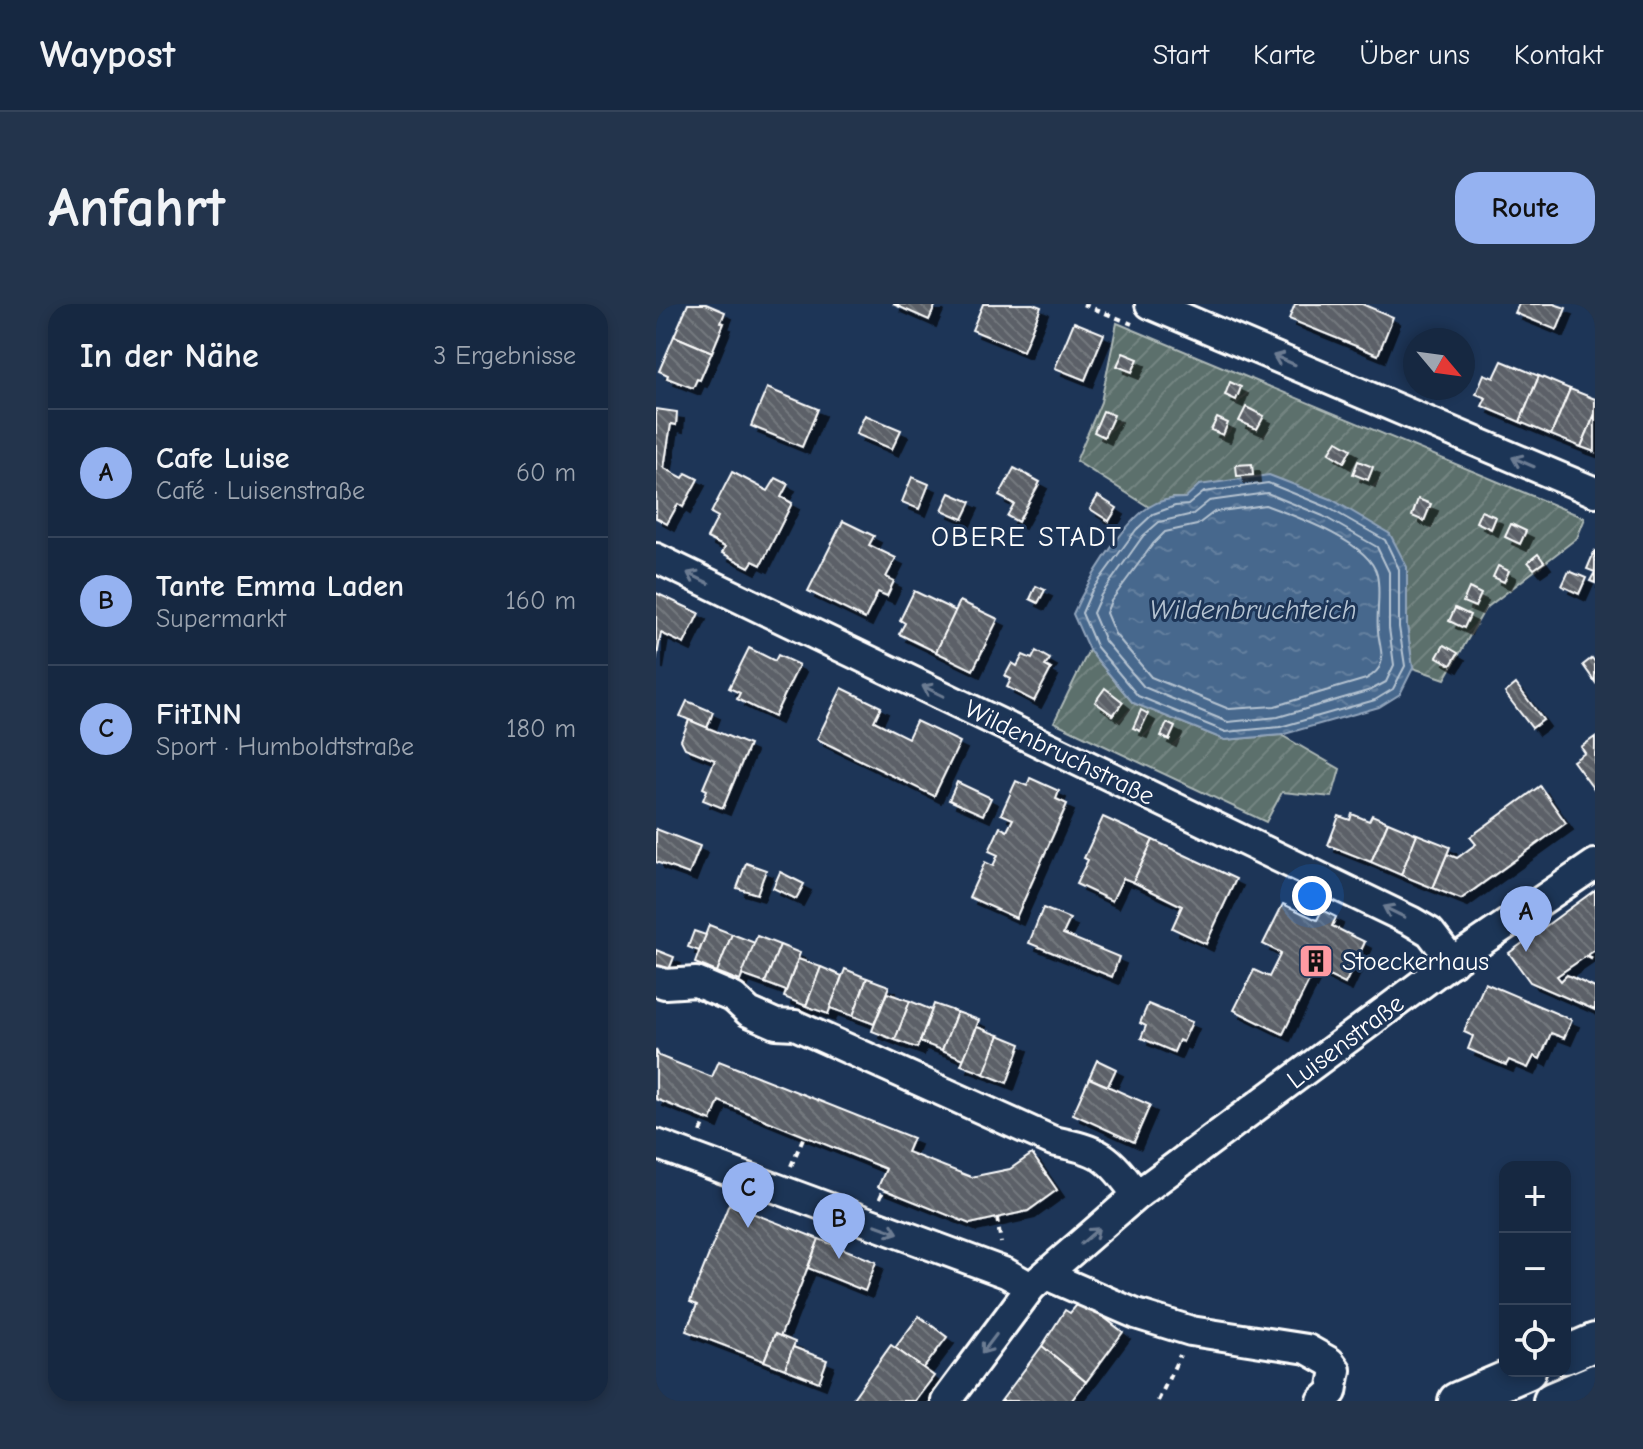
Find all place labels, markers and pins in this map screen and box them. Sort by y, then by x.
pin: A [1500,886,1552,952]
building icon: Stoeckerhaus [1297,942,1335,980]
place label: Stoeckerhaus [1342,947,1489,977]
pin: C [722,1162,774,1228]
pin: B [813,1193,865,1259]

